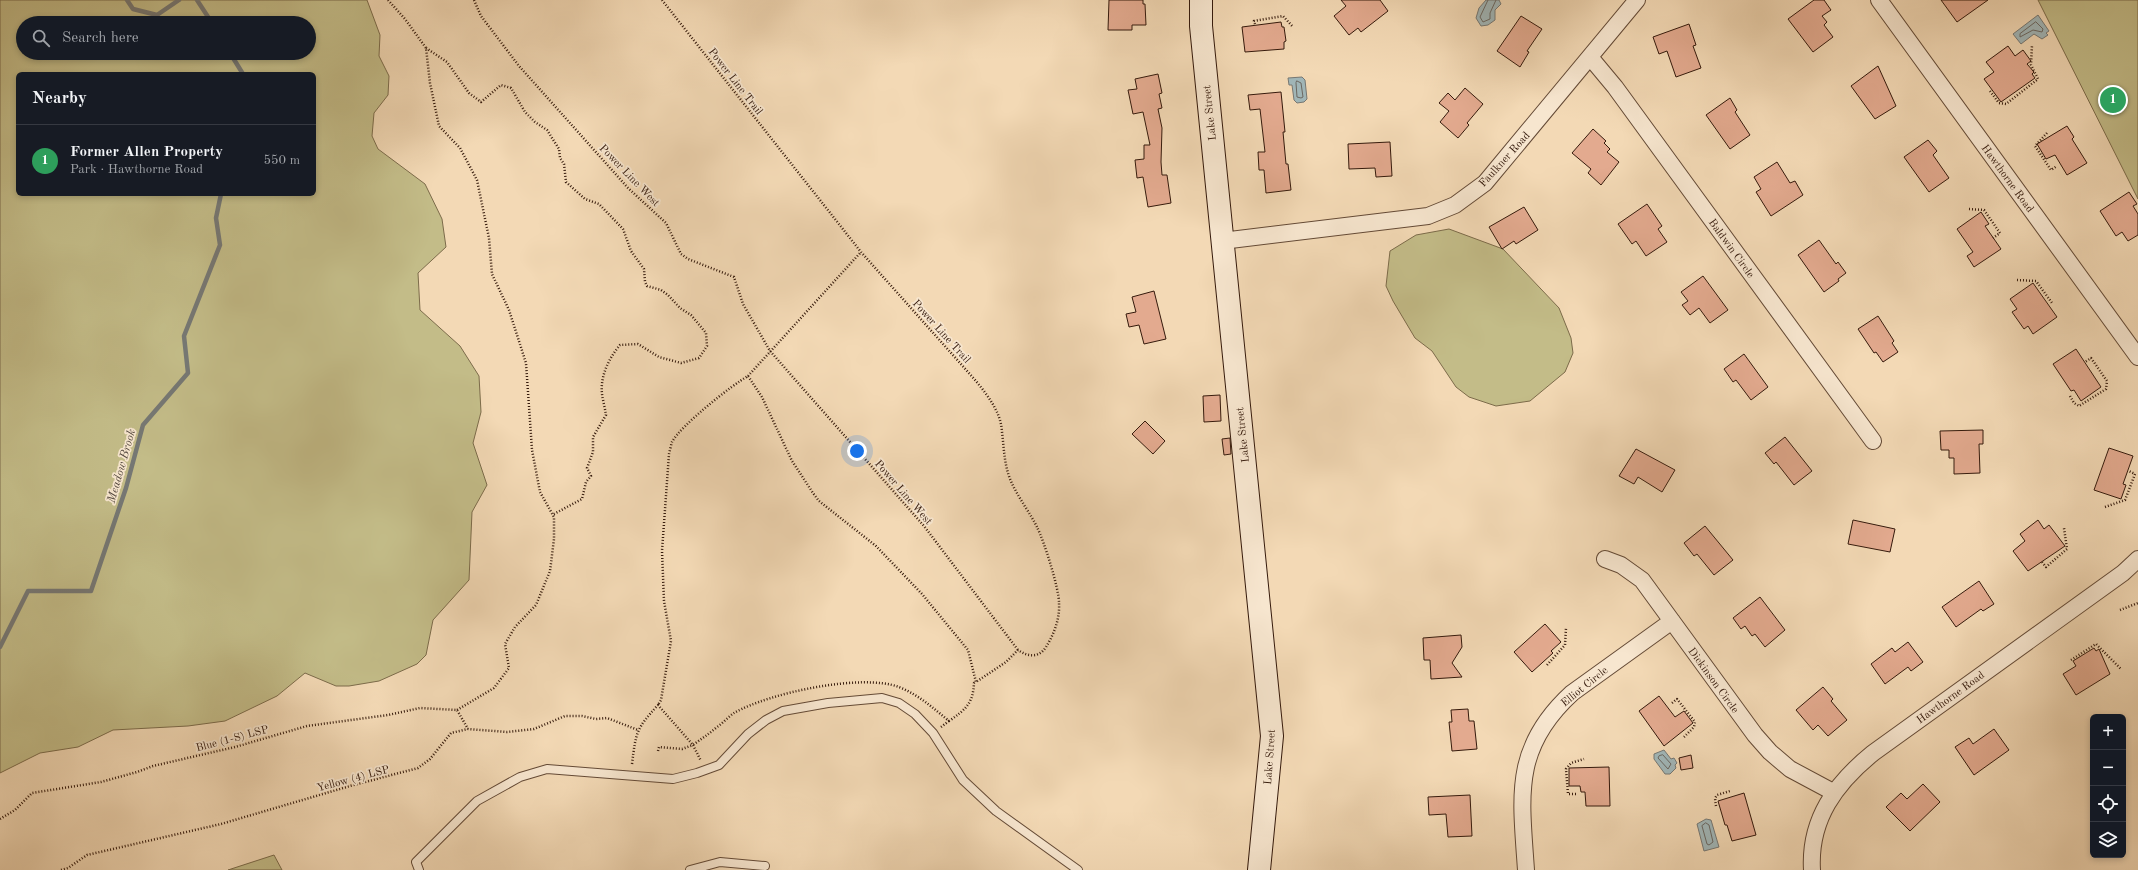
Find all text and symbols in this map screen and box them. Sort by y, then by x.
search box [16,16,316,60]
icon: search [30,27,52,49]
text: Search here [62,31,139,46]
street label: Power Line Trail [706,47,764,117]
street label: Lake Street [1202,84,1219,141]
pin: 1 [2100,85,2126,115]
text: Nearby [32,90,87,107]
street label: Faulkner Road [1478,130,1533,190]
street label: Power Line West [597,143,661,209]
street label: Hawthorne Road [1979,143,2035,215]
text: Former Allen Property [70,145,223,160]
text: 1 [41,154,49,167]
text: 550 m [263,154,300,167]
text: Park · Hawthorne Road [70,163,203,176]
street label: Baldwin Circle [1706,217,1756,280]
street label: Power Line Trail [910,298,972,366]
street label: Lake Street [1235,406,1252,463]
water label: Meadow Brook [105,428,138,506]
your location [847,441,867,461]
street label: Power Line West [872,459,934,528]
street label: Dickinson Circle [1685,646,1740,716]
street label: Elliot Circle [1560,665,1610,709]
street label: Hawthorne Road [1915,670,1987,726]
map controls [2090,714,2126,858]
button: + [2090,714,2126,750]
street label: Blue (1-S) LSP [195,724,270,754]
street label: Lake Street [1263,729,1278,785]
button: − [2090,750,2126,786]
street label: Yellow (4) LSP [316,765,391,794]
button: locate [2090,786,2126,822]
button: layers [2090,822,2126,858]

